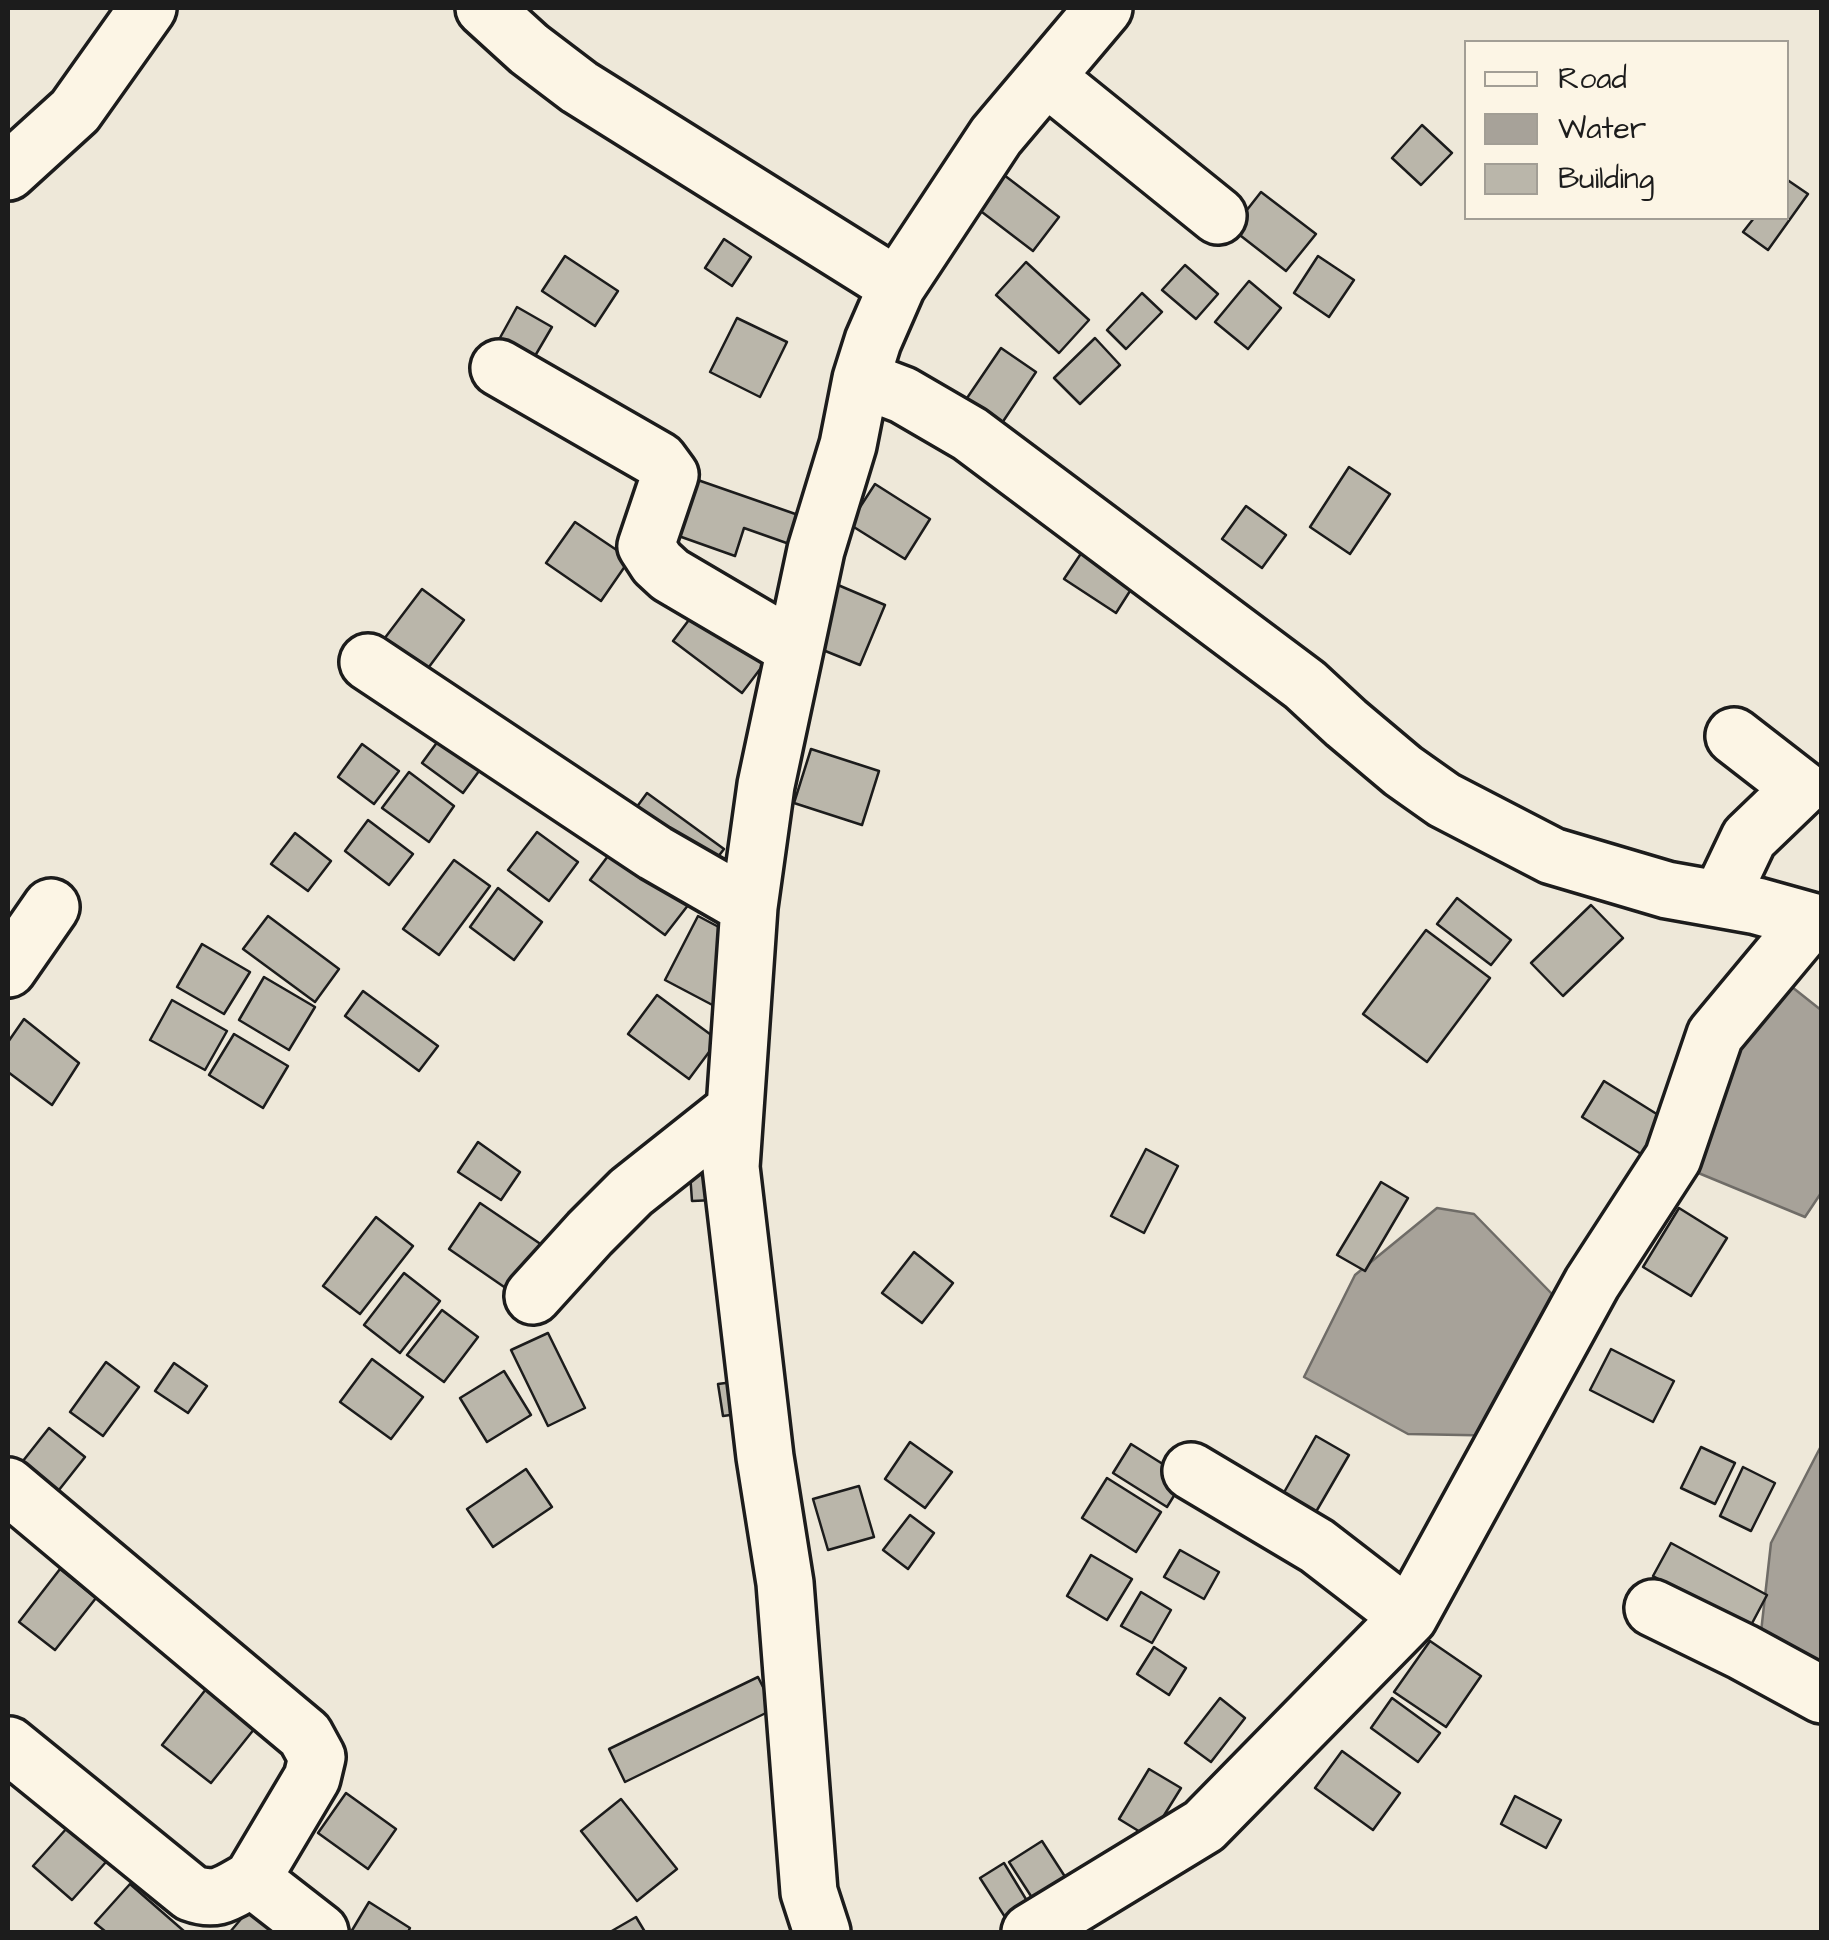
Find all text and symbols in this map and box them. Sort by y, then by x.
legend [1464,40,1789,220]
text: Road [1558,58,1627,100]
text: Water [1558,108,1646,150]
text: Building [1558,158,1654,200]

